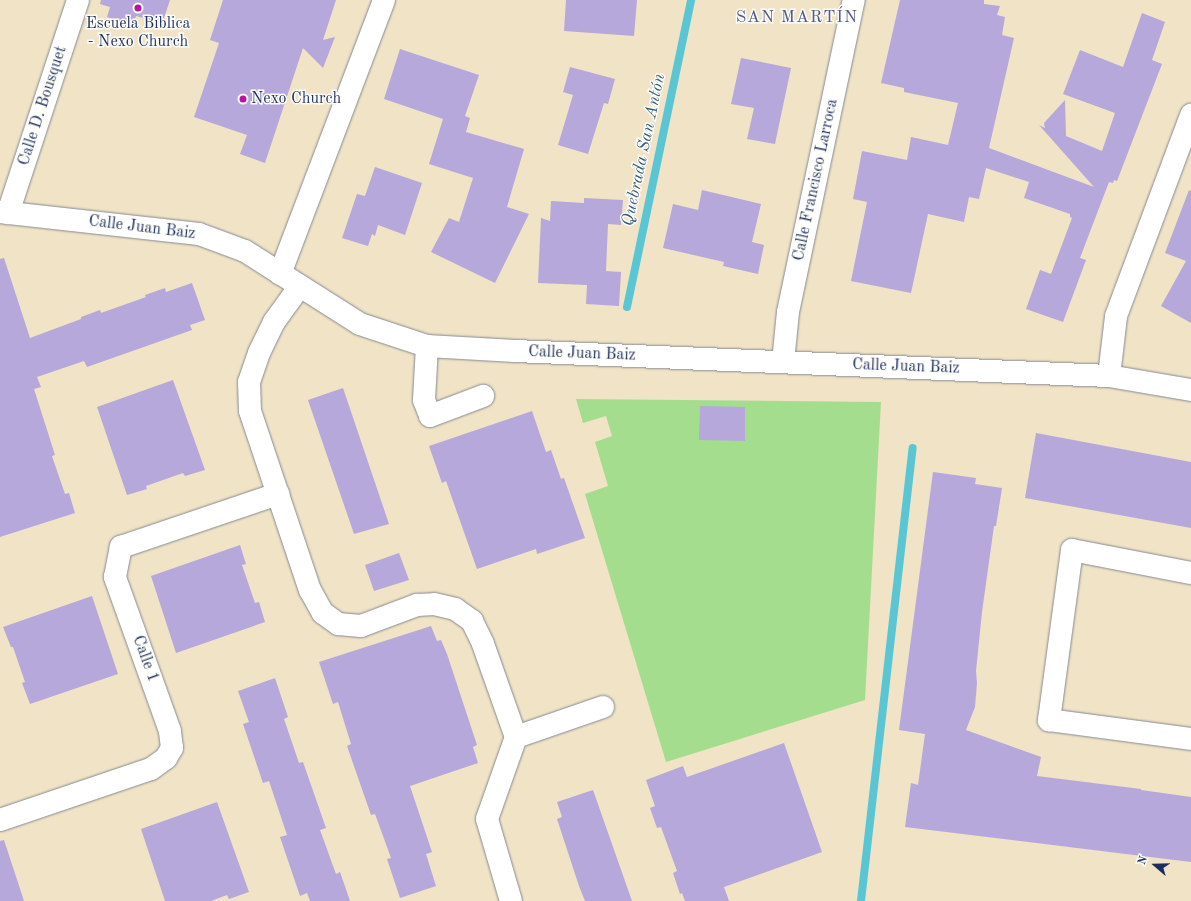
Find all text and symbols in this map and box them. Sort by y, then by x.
marker: Escuela Biblica - Nexo Church [133,3,143,13]
district label: SAN MARTÍN [736,8,858,28]
place label: Escuela Biblica - Nexo Church [86,14,190,52]
street label: Calle D. Bousquet [15,44,71,168]
water label: Quebrada San Antón [618,72,670,228]
place label: Nexo Church [251,89,341,109]
marker: Nexo Church [238,94,248,104]
street label: Calle Francisco Larroca [789,97,843,263]
street label: Calle Juan Baiz [87,212,197,244]
street label: Calle Juan Baiz [528,343,636,365]
street label: Calle Juan Baiz [852,356,960,378]
street label: Calle 1 [128,633,162,685]
north arrow [1135,845,1175,885]
text: N [1137,855,1150,867]

